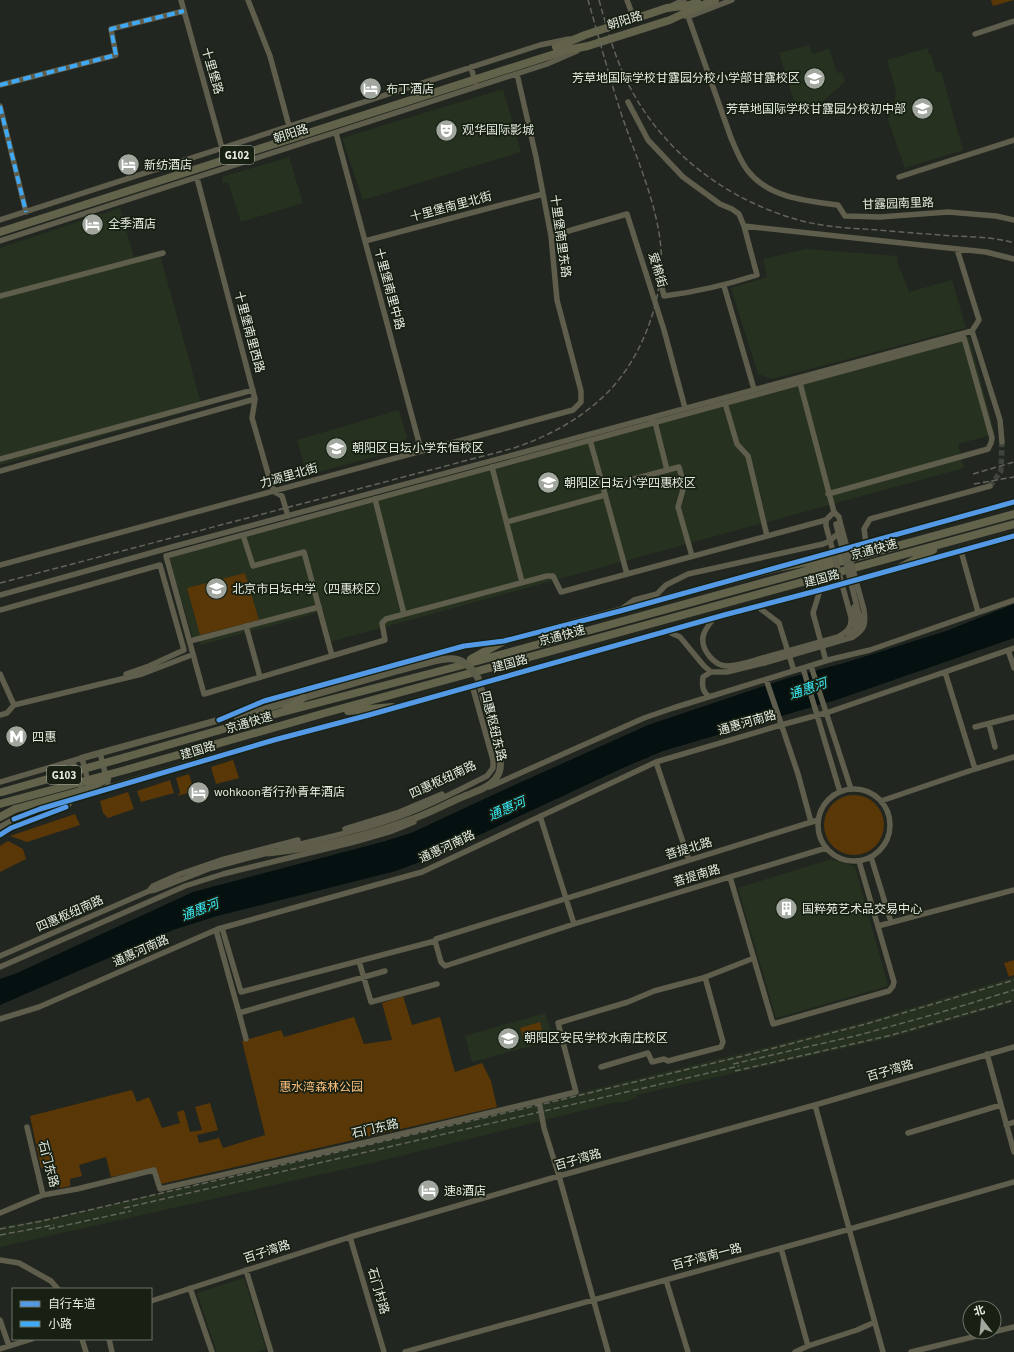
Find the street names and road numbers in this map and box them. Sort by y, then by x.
street label: 朝阳路 [605,8,645,34]
street label: 十里堡路 [197,46,227,96]
street label: 朝阳路 [271,120,311,148]
road number: G102 [220,146,254,164]
street label: 十里堡南里北街 [408,188,494,226]
street label: 十里堡南里东路 [546,193,574,279]
street label: 甘露园南里路 [862,194,934,214]
street label: 十里堡南里中路 [370,246,408,332]
street label: 爱棉街 [644,250,670,290]
street label: 十里堡南里西路 [230,289,268,375]
street label: 力源里北街 [258,460,320,492]
street label: 京通快速 [849,536,899,564]
street label: 建国路 [802,566,842,592]
street label: 京通快速 [537,622,587,650]
street label: 建国路 [490,651,530,677]
street label: 四惠枢纽东路 [476,689,510,763]
street label: 通惠河南路 [716,707,778,739]
street label: 京通快速 [224,708,274,738]
street label: 建国路 [178,738,218,764]
street label: 四惠枢纽南路 [407,757,479,803]
road number: G103 [47,766,81,784]
street label: 通惠河南路 [416,827,478,867]
street label: 菩提北路 [664,834,714,864]
street label: 菩提南路 [672,861,722,891]
street label: 四惠枢纽南路 [34,892,106,936]
street label: 通惠河南路 [110,931,172,971]
street label: 百子湾路 [865,1056,915,1086]
street label: 石门东路 [350,1115,400,1143]
street label: 石门东路 [34,1139,62,1189]
street label: 百子湾路 [553,1145,603,1175]
street label: 百子湾路 [242,1236,292,1268]
street label: 百子湾南一路 [670,1239,744,1275]
street label: 石门村路 [363,1266,393,1316]

